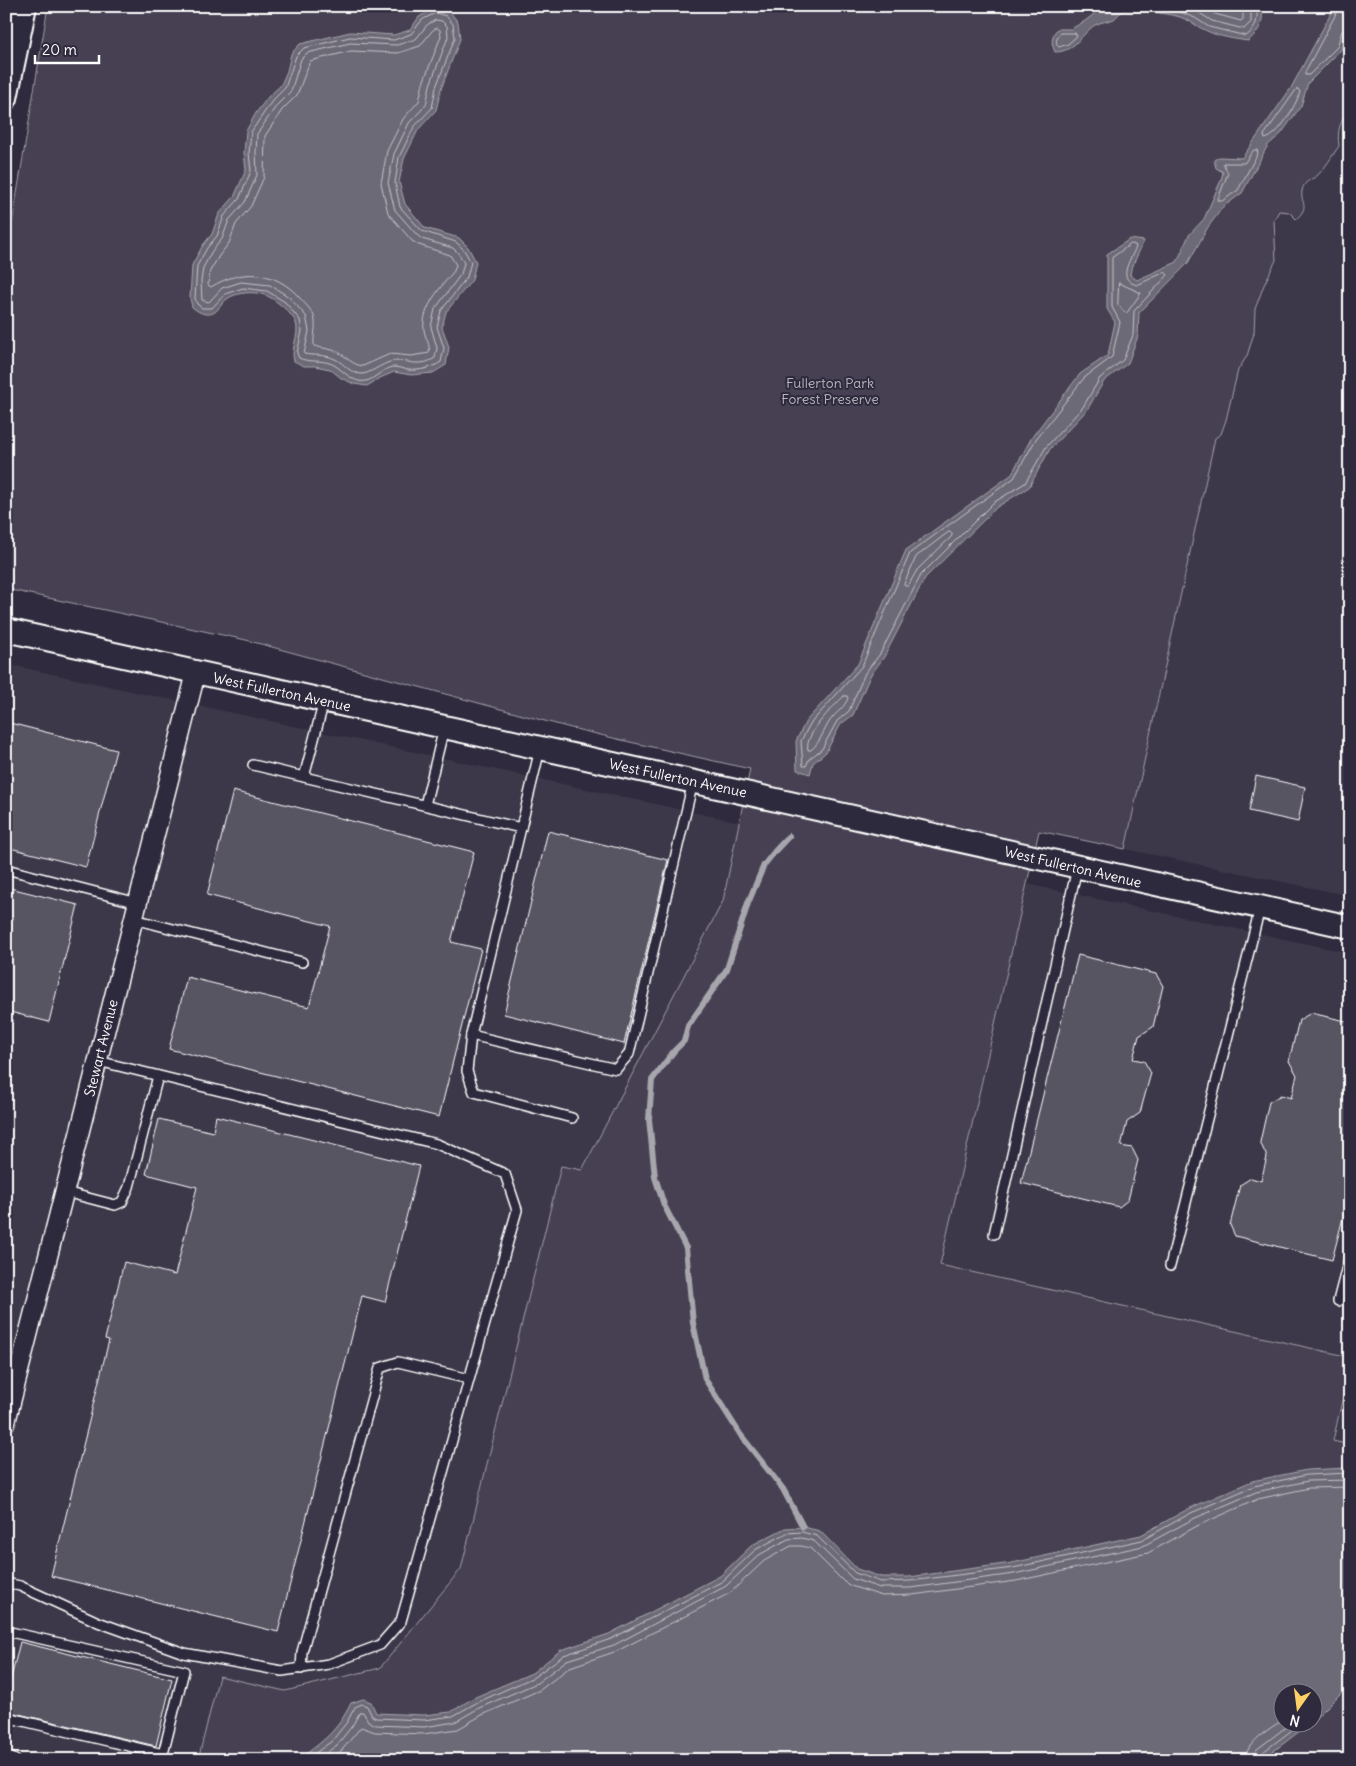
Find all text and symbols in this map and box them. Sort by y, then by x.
scale bar [35,32,99,64]
text: 20 m [42,40,77,59]
park label: Fullerton Park Forest Preserve [781,374,879,408]
street label: West Fullerton Avenue [212,669,352,715]
street label: West Fullerton Avenue [608,755,748,801]
street label: West Fullerton Avenue [1003,842,1143,892]
street label: Stewart Avenue [80,998,122,1098]
north arrow [1274,1684,1324,1734]
text: N [1288,1711,1302,1731]

